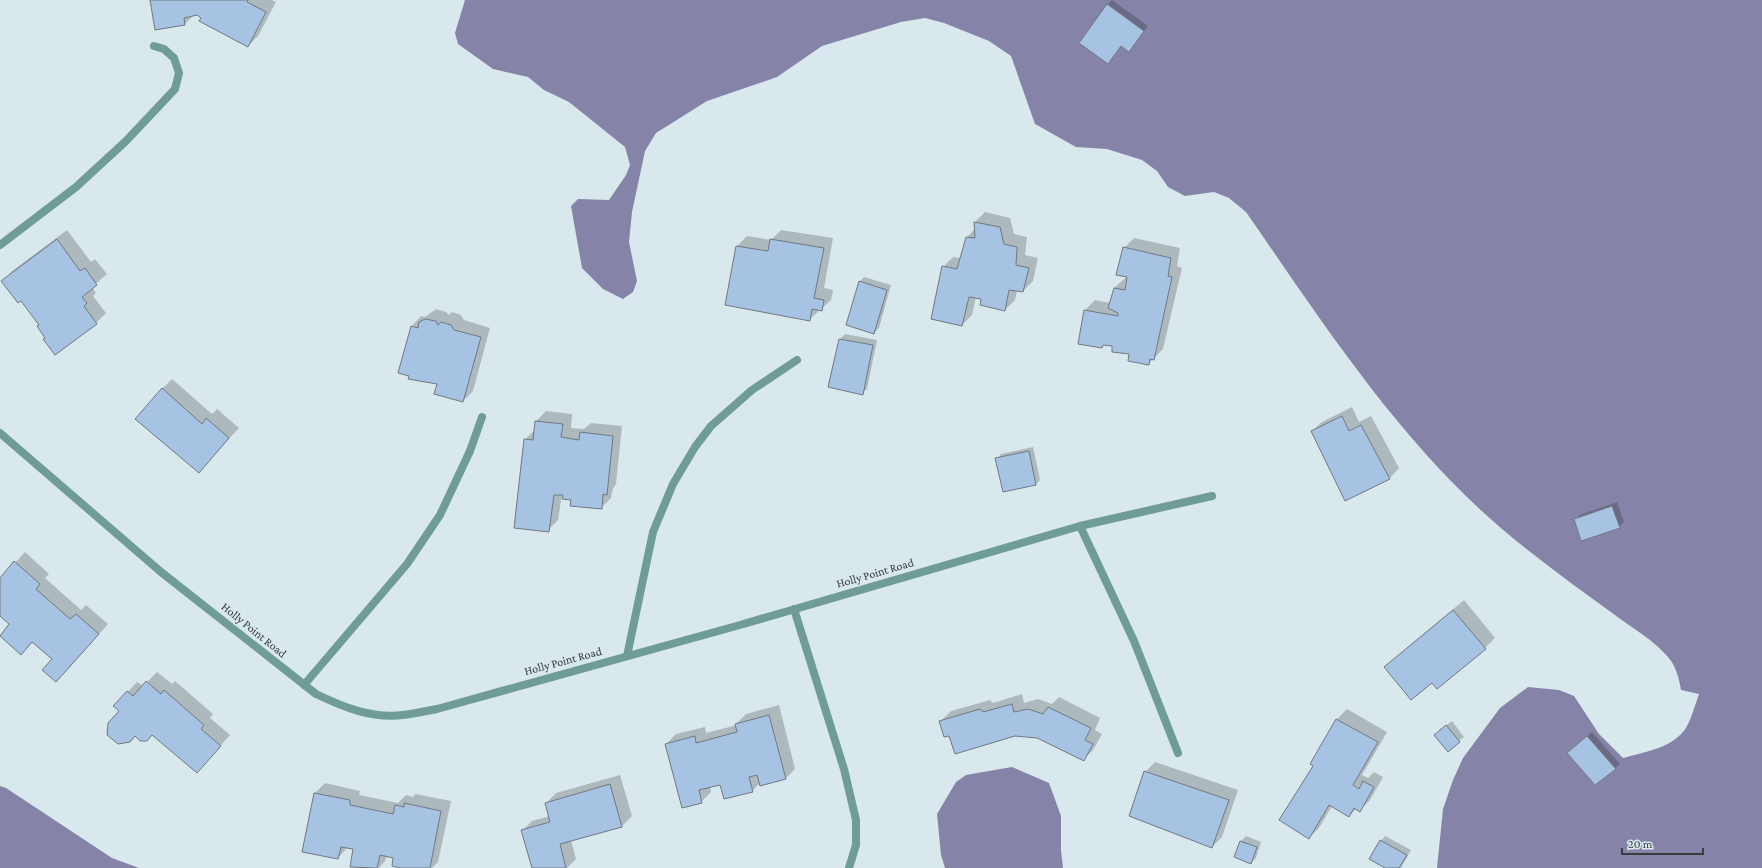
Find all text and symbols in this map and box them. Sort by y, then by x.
street label: Holly Point Road [835,555,916,591]
street label: Holly Point Road [219,599,290,661]
street label: Holly Point Road [523,644,604,678]
scale bar [1622,830,1703,856]
text: 20 m [1628,837,1653,851]

